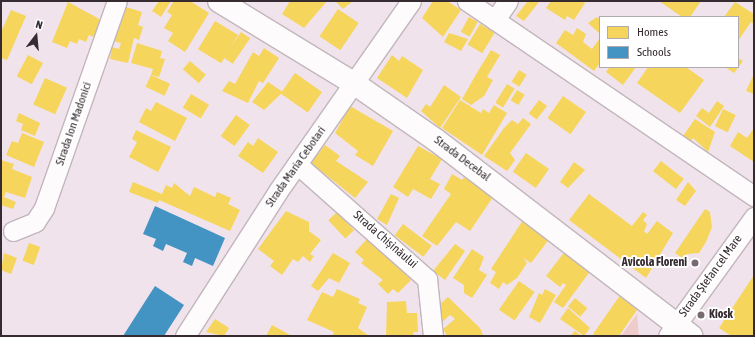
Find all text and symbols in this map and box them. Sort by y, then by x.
north arrow [16,16,56,56]
legend [599,16,739,68]
text: N [35,18,44,31]
text: Homes [637,25,668,39]
text: Schools [637,45,671,59]
street label: Strada Ion Madonici [53,80,95,168]
street label: Strada Maria Cebotari [263,124,329,210]
street label: Strada Decebal [431,133,493,185]
street label: Strada Chișinăului [350,208,420,272]
street label: Strada Ștefan cel Mare [676,232,746,320]
place label: Avicola Floreni [622,256,687,270]
marker: Avicola Floreni [690,258,700,268]
place label: Kiosk [709,308,733,322]
marker: Kiosk [696,310,706,320]

